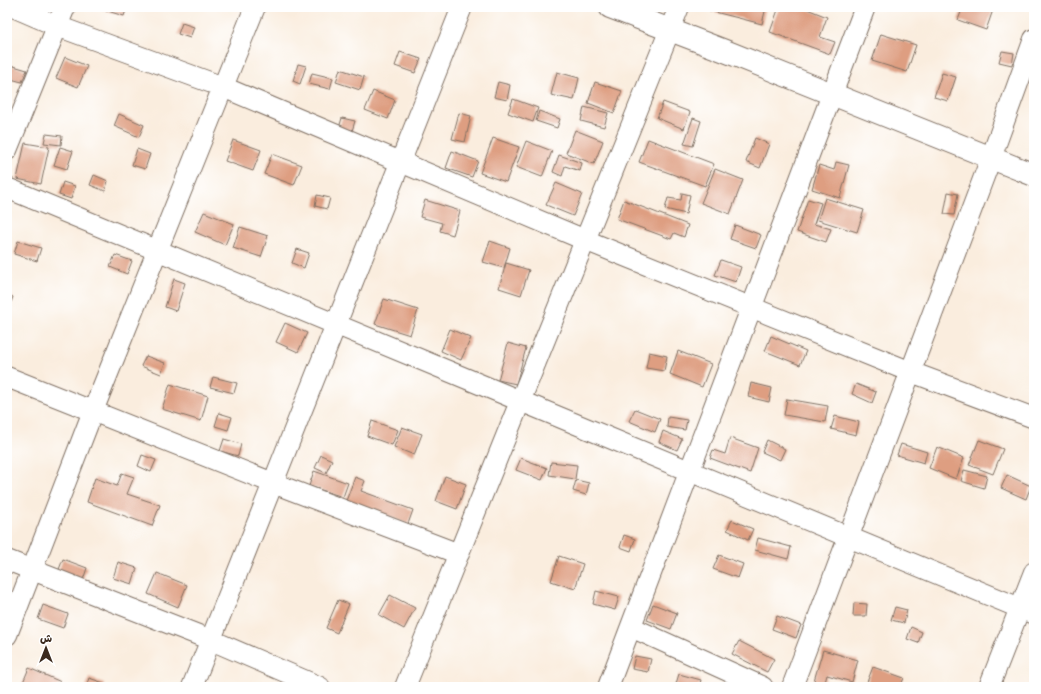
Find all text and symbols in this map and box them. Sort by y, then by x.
north arrow [26,628,66,668]
text: ش [40,629,52,646]

